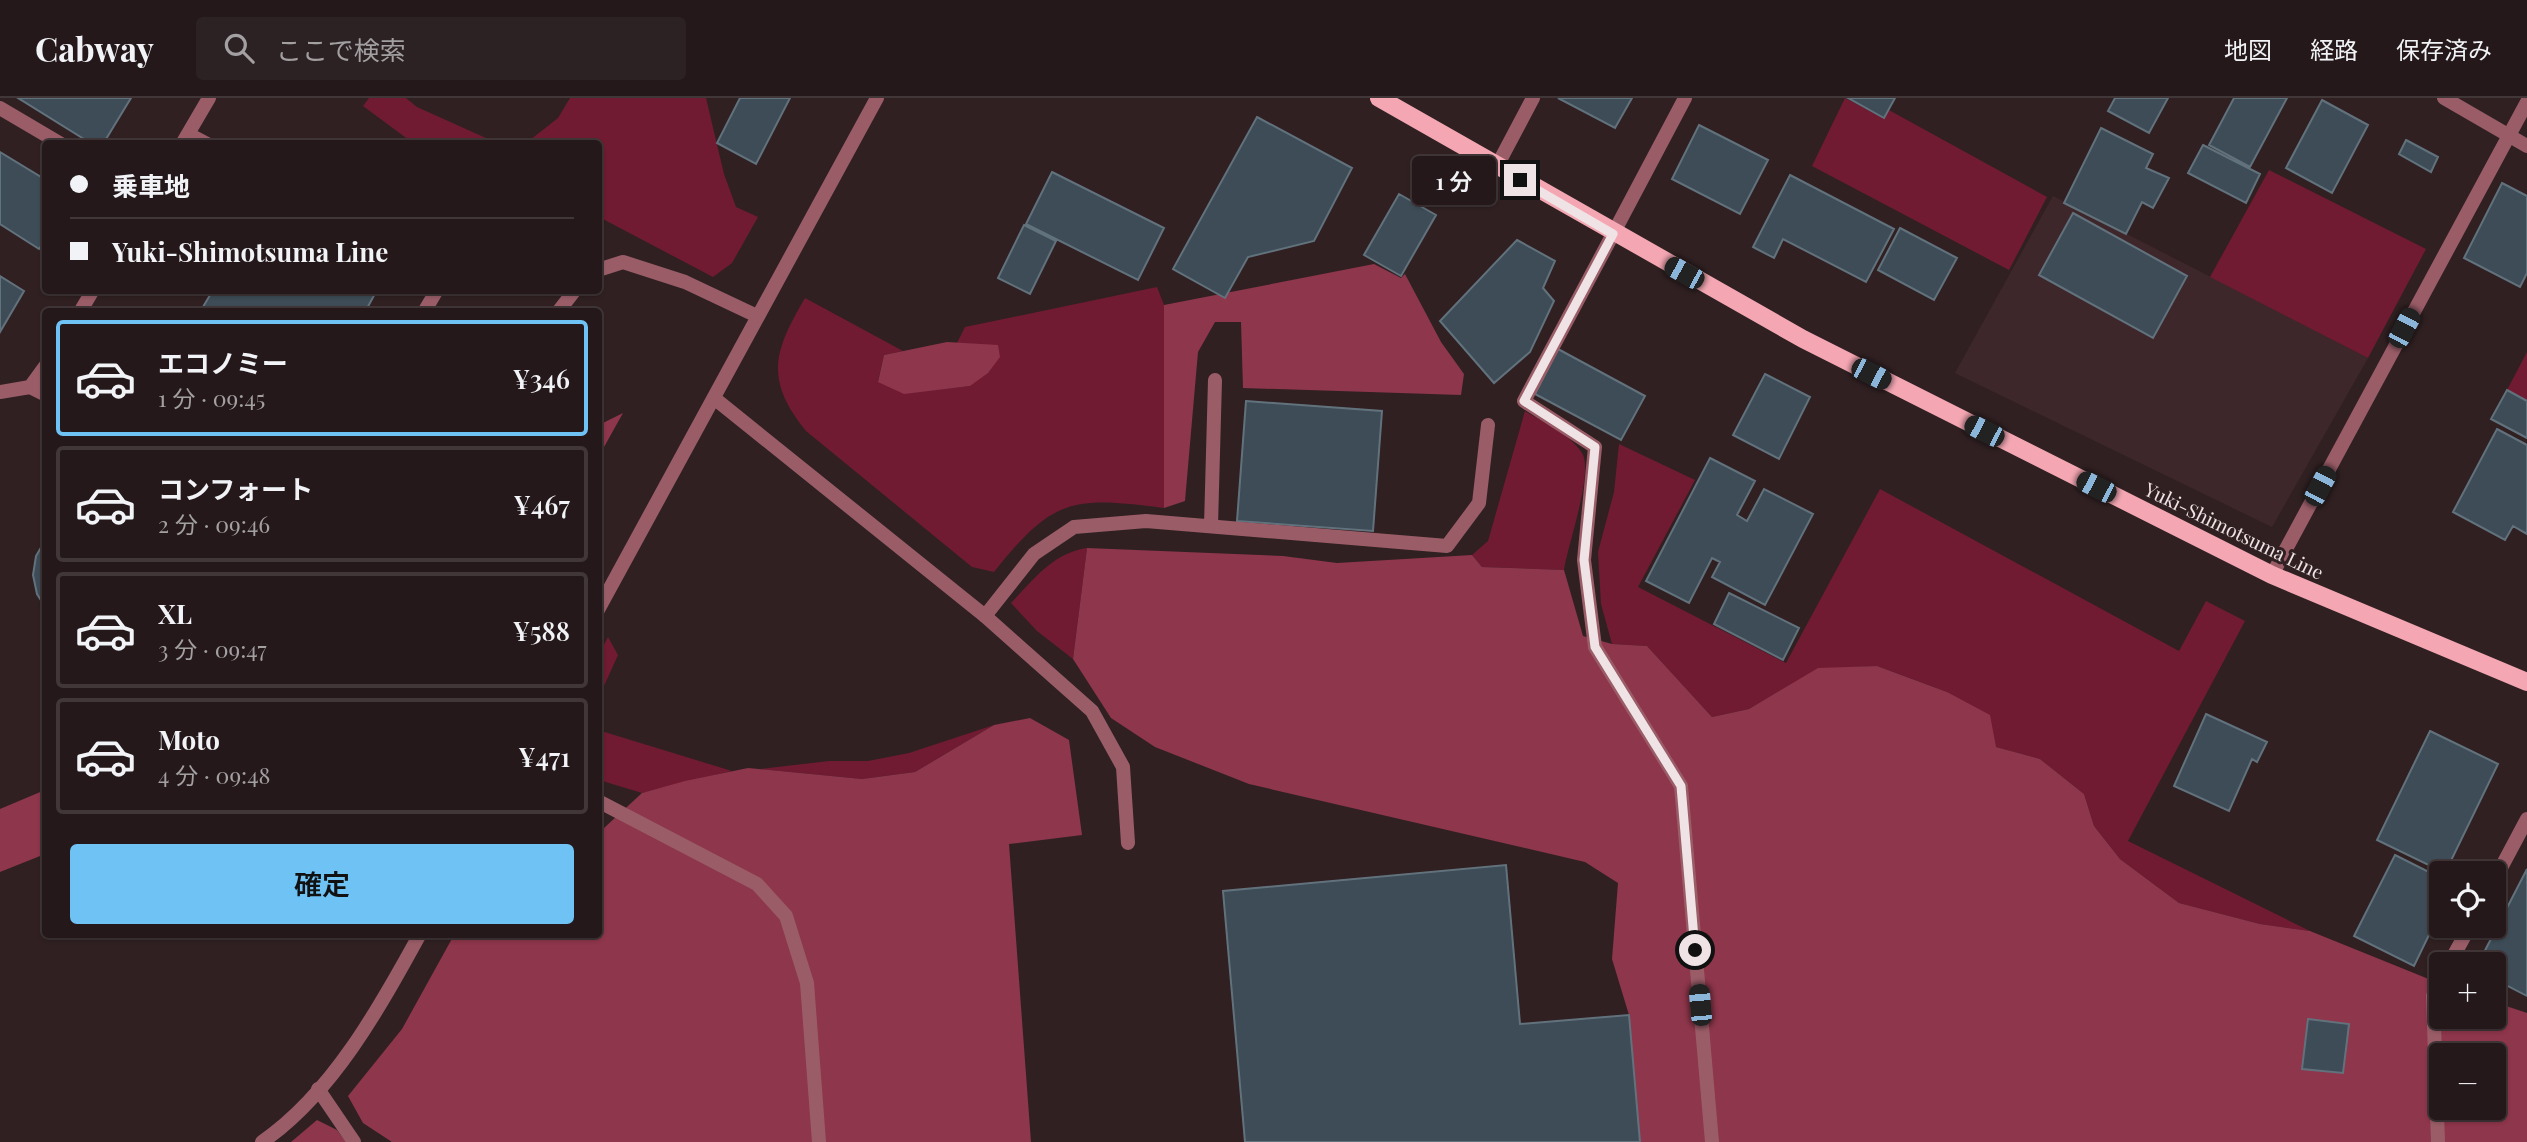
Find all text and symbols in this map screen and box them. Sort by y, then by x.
search box [196,17,686,80]
text: Cabway [35,26,154,70]
icon: search [220,29,258,67]
text: ここで検索 [276,32,406,67]
text: 地図 [2224,33,2272,65]
text: 経路 [2310,33,2358,65]
text: 保存済み [2396,33,2492,65]
callout: 1 分 [1412,155,1496,204]
route end [1504,164,1536,196]
text: 1 分 [1435,165,1473,196]
text: 乗車地 [112,168,190,203]
text: Yuki-Shimotsuma Line [112,234,388,269]
car [1661,254,1708,292]
car [2385,305,2424,351]
text: エコノミー [158,345,288,380]
icon: car [74,347,137,410]
car [1848,355,1895,393]
text: ¥346 [513,361,570,396]
text: 1 分 · 09:45 [158,382,265,413]
car [1961,412,2008,450]
car [2301,463,2340,509]
car [2073,468,2120,506]
text: コンフォート [158,471,313,506]
icon: car [74,473,137,536]
street label: Yuki-Shimotsuma Line [2140,475,2328,585]
text: ¥467 [514,487,570,522]
text: 2 分 · 09:46 [158,508,270,539]
text: XL [158,596,192,631]
icon: car [74,599,137,662]
text: ¥588 [513,613,570,648]
text: 3 分 · 09:47 [158,633,267,664]
text: Moto [158,722,220,757]
icon: car [74,725,137,788]
text: ¥471 [518,739,570,774]
text: 4 分 · 09:48 [158,759,271,790]
button: 確定 [70,844,574,924]
map controls [2429,861,2506,1120]
button: locate [2429,861,2506,938]
route start [1679,934,1711,966]
button: + [2429,952,2506,1029]
car [1688,983,1713,1027]
button: − [2429,1043,2506,1120]

